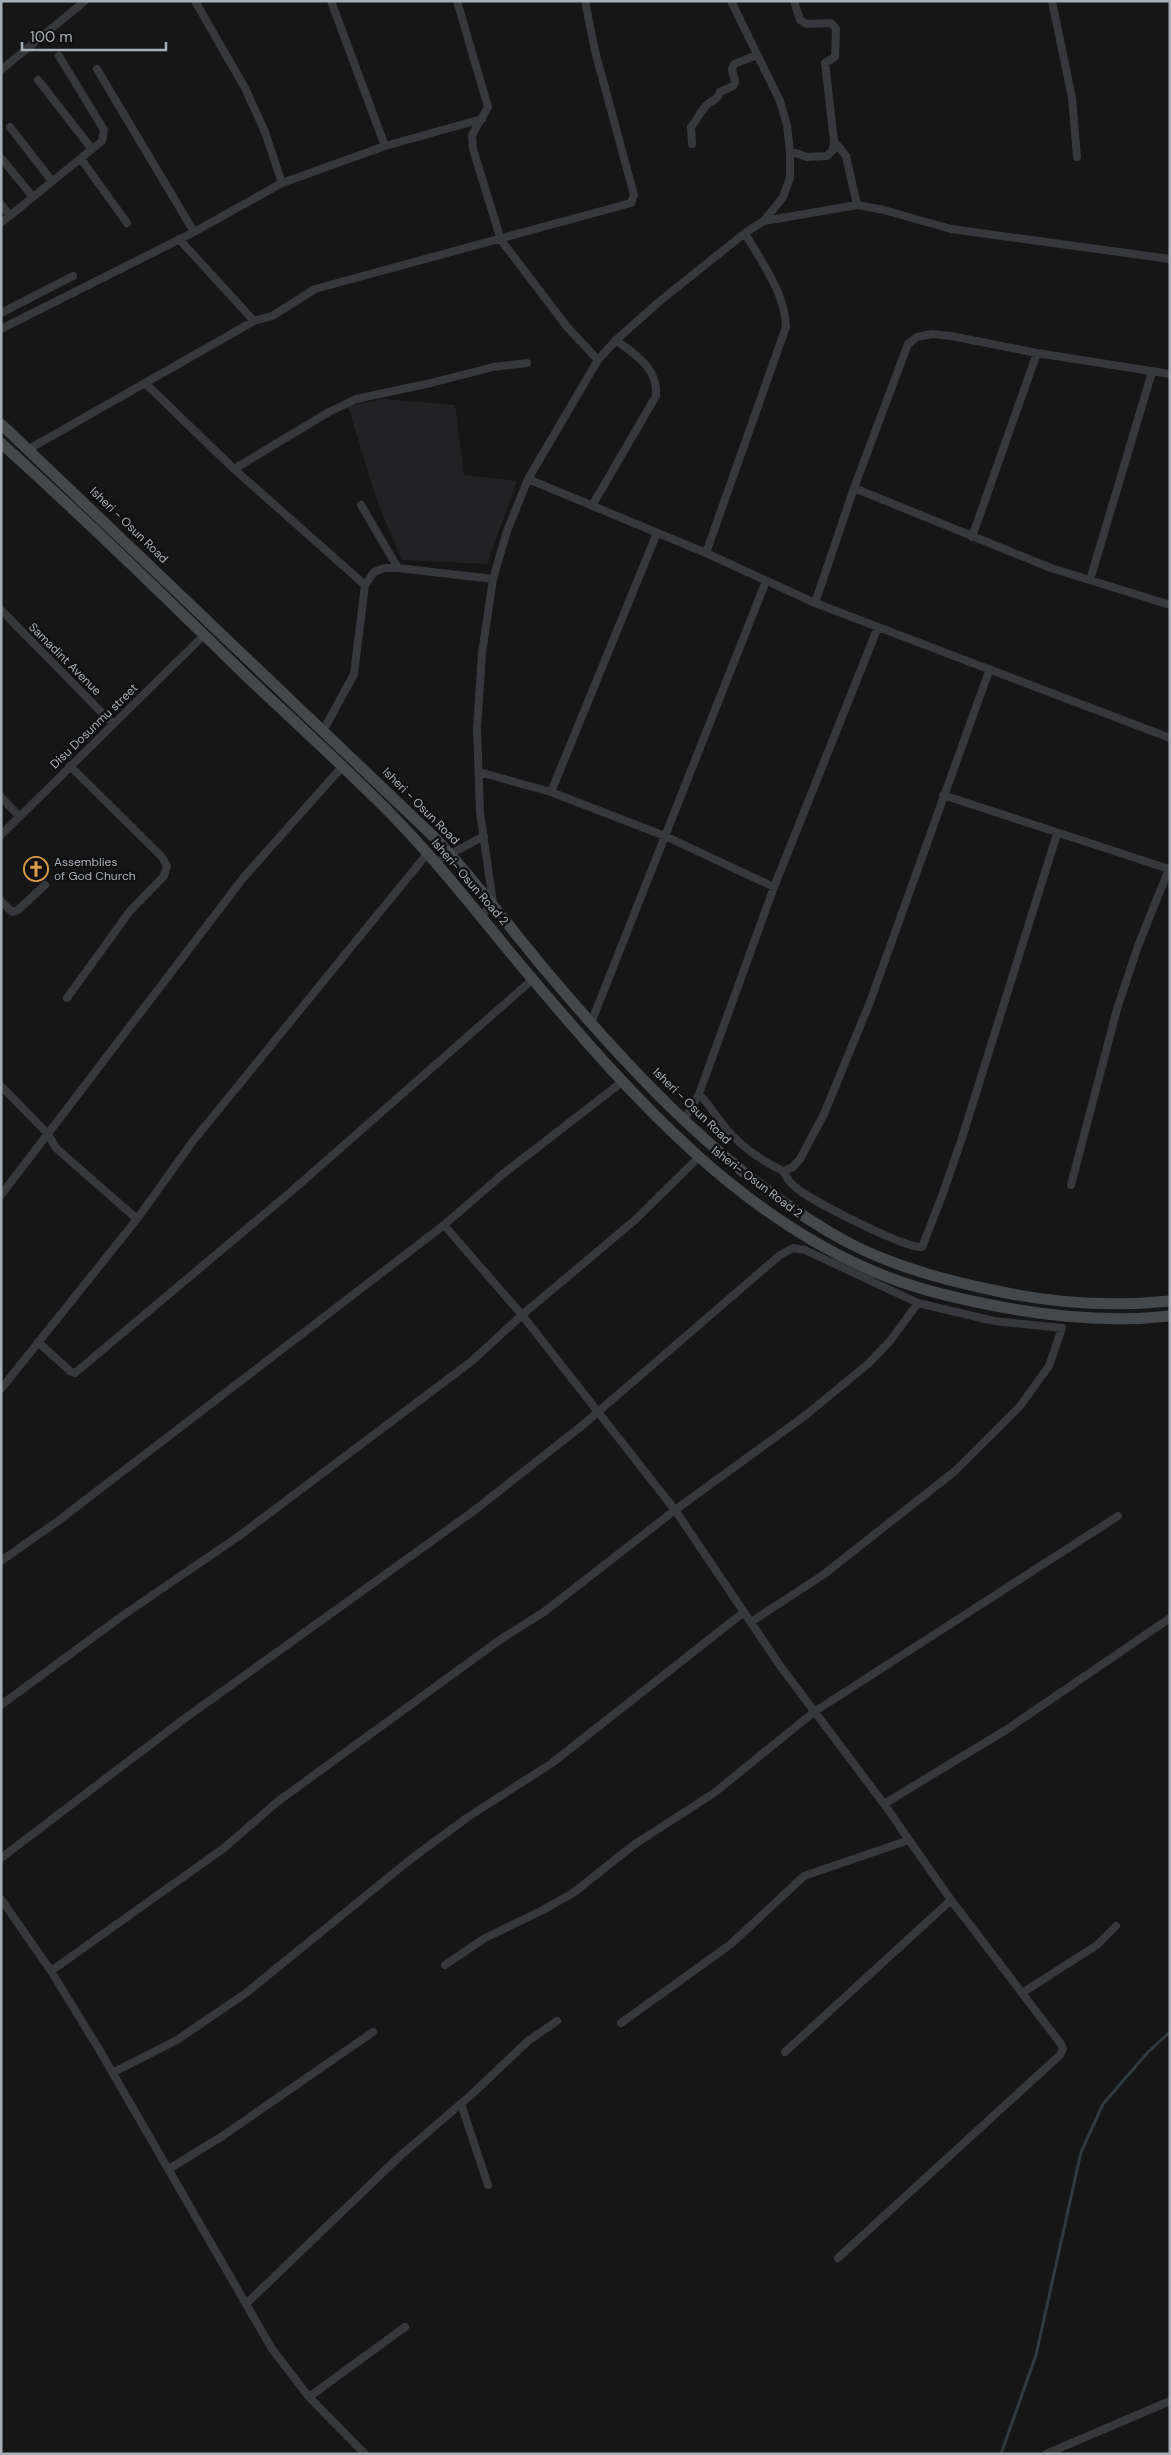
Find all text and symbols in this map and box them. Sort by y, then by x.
scale bar [22,20,166,52]
text: 100 m [30,27,73,47]
street label: Isheri - Osun Road [86,483,172,567]
street label: Samadint Avenue [25,619,105,699]
street label: Disu Dosunmu street [47,680,141,772]
street label: Isheri - Osun Road [379,764,463,848]
street label: Isheri- Osun Road 2 [428,835,512,929]
place label: Assemblies of God Church [54,854,136,884]
church icon: Assemblies of God Church [23,856,49,882]
street label: Isheri - Osun Road [649,1064,735,1148]
street label: Isheri- Osun Road 2 [708,1143,806,1221]

